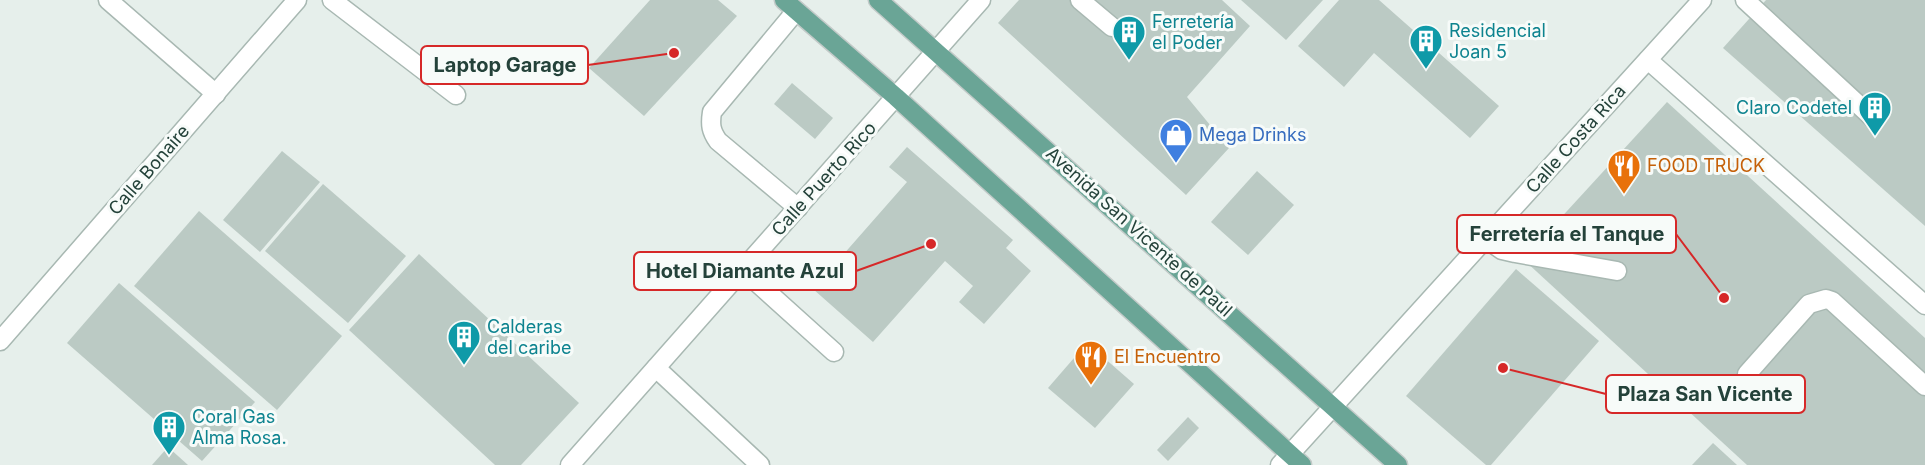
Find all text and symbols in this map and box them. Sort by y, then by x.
place label: Ferretería el Poder [1152,11,1234,53]
building icon: Ferretería el Poder [1111,14,1147,61]
place label: Residencial Joan 5 [1449,20,1546,62]
building icon: Residencial Joan 5 [1408,23,1444,70]
callout: Laptop Garage [421,46,588,84]
text: Laptop Garage [434,53,577,77]
street label: Calle Costa Rica [1521,80,1630,197]
building icon: Claro Codetel [1857,90,1893,137]
place label: Claro Codetel [1736,97,1852,118]
street label: Calle Puerto Rico [767,117,880,240]
shop icon: Mega Drinks [1158,117,1194,164]
street label: Calle Bonaire [104,120,193,219]
place label: Mega Drinks [1199,124,1306,145]
street label: Avenida San Vicente de Paúl [1042,143,1237,321]
restaurant icon: FOOD TRUCK [1606,148,1642,195]
place label: FOOD TRUCK [1647,155,1765,176]
callout: Ferretería el Tanque [1457,215,1676,253]
text: Ferretería el Tanque [1469,222,1665,246]
callout: Hotel Diamante Azul [634,252,856,290]
text: Hotel Diamante Azul [646,259,844,283]
place label: Calderas del caribe [487,316,571,358]
building icon: Calderas del caribe [446,319,482,366]
restaurant icon: El Encuentro [1073,339,1109,386]
place label: El Encuentro [1114,346,1221,367]
callout: Plaza San Vicente [1606,375,1805,413]
text: Plaza San Vicente [1617,382,1793,406]
place label: Coral Gas Alma Rosa. [192,406,287,448]
building icon: Coral Gas Alma Rosa. [151,409,187,456]

